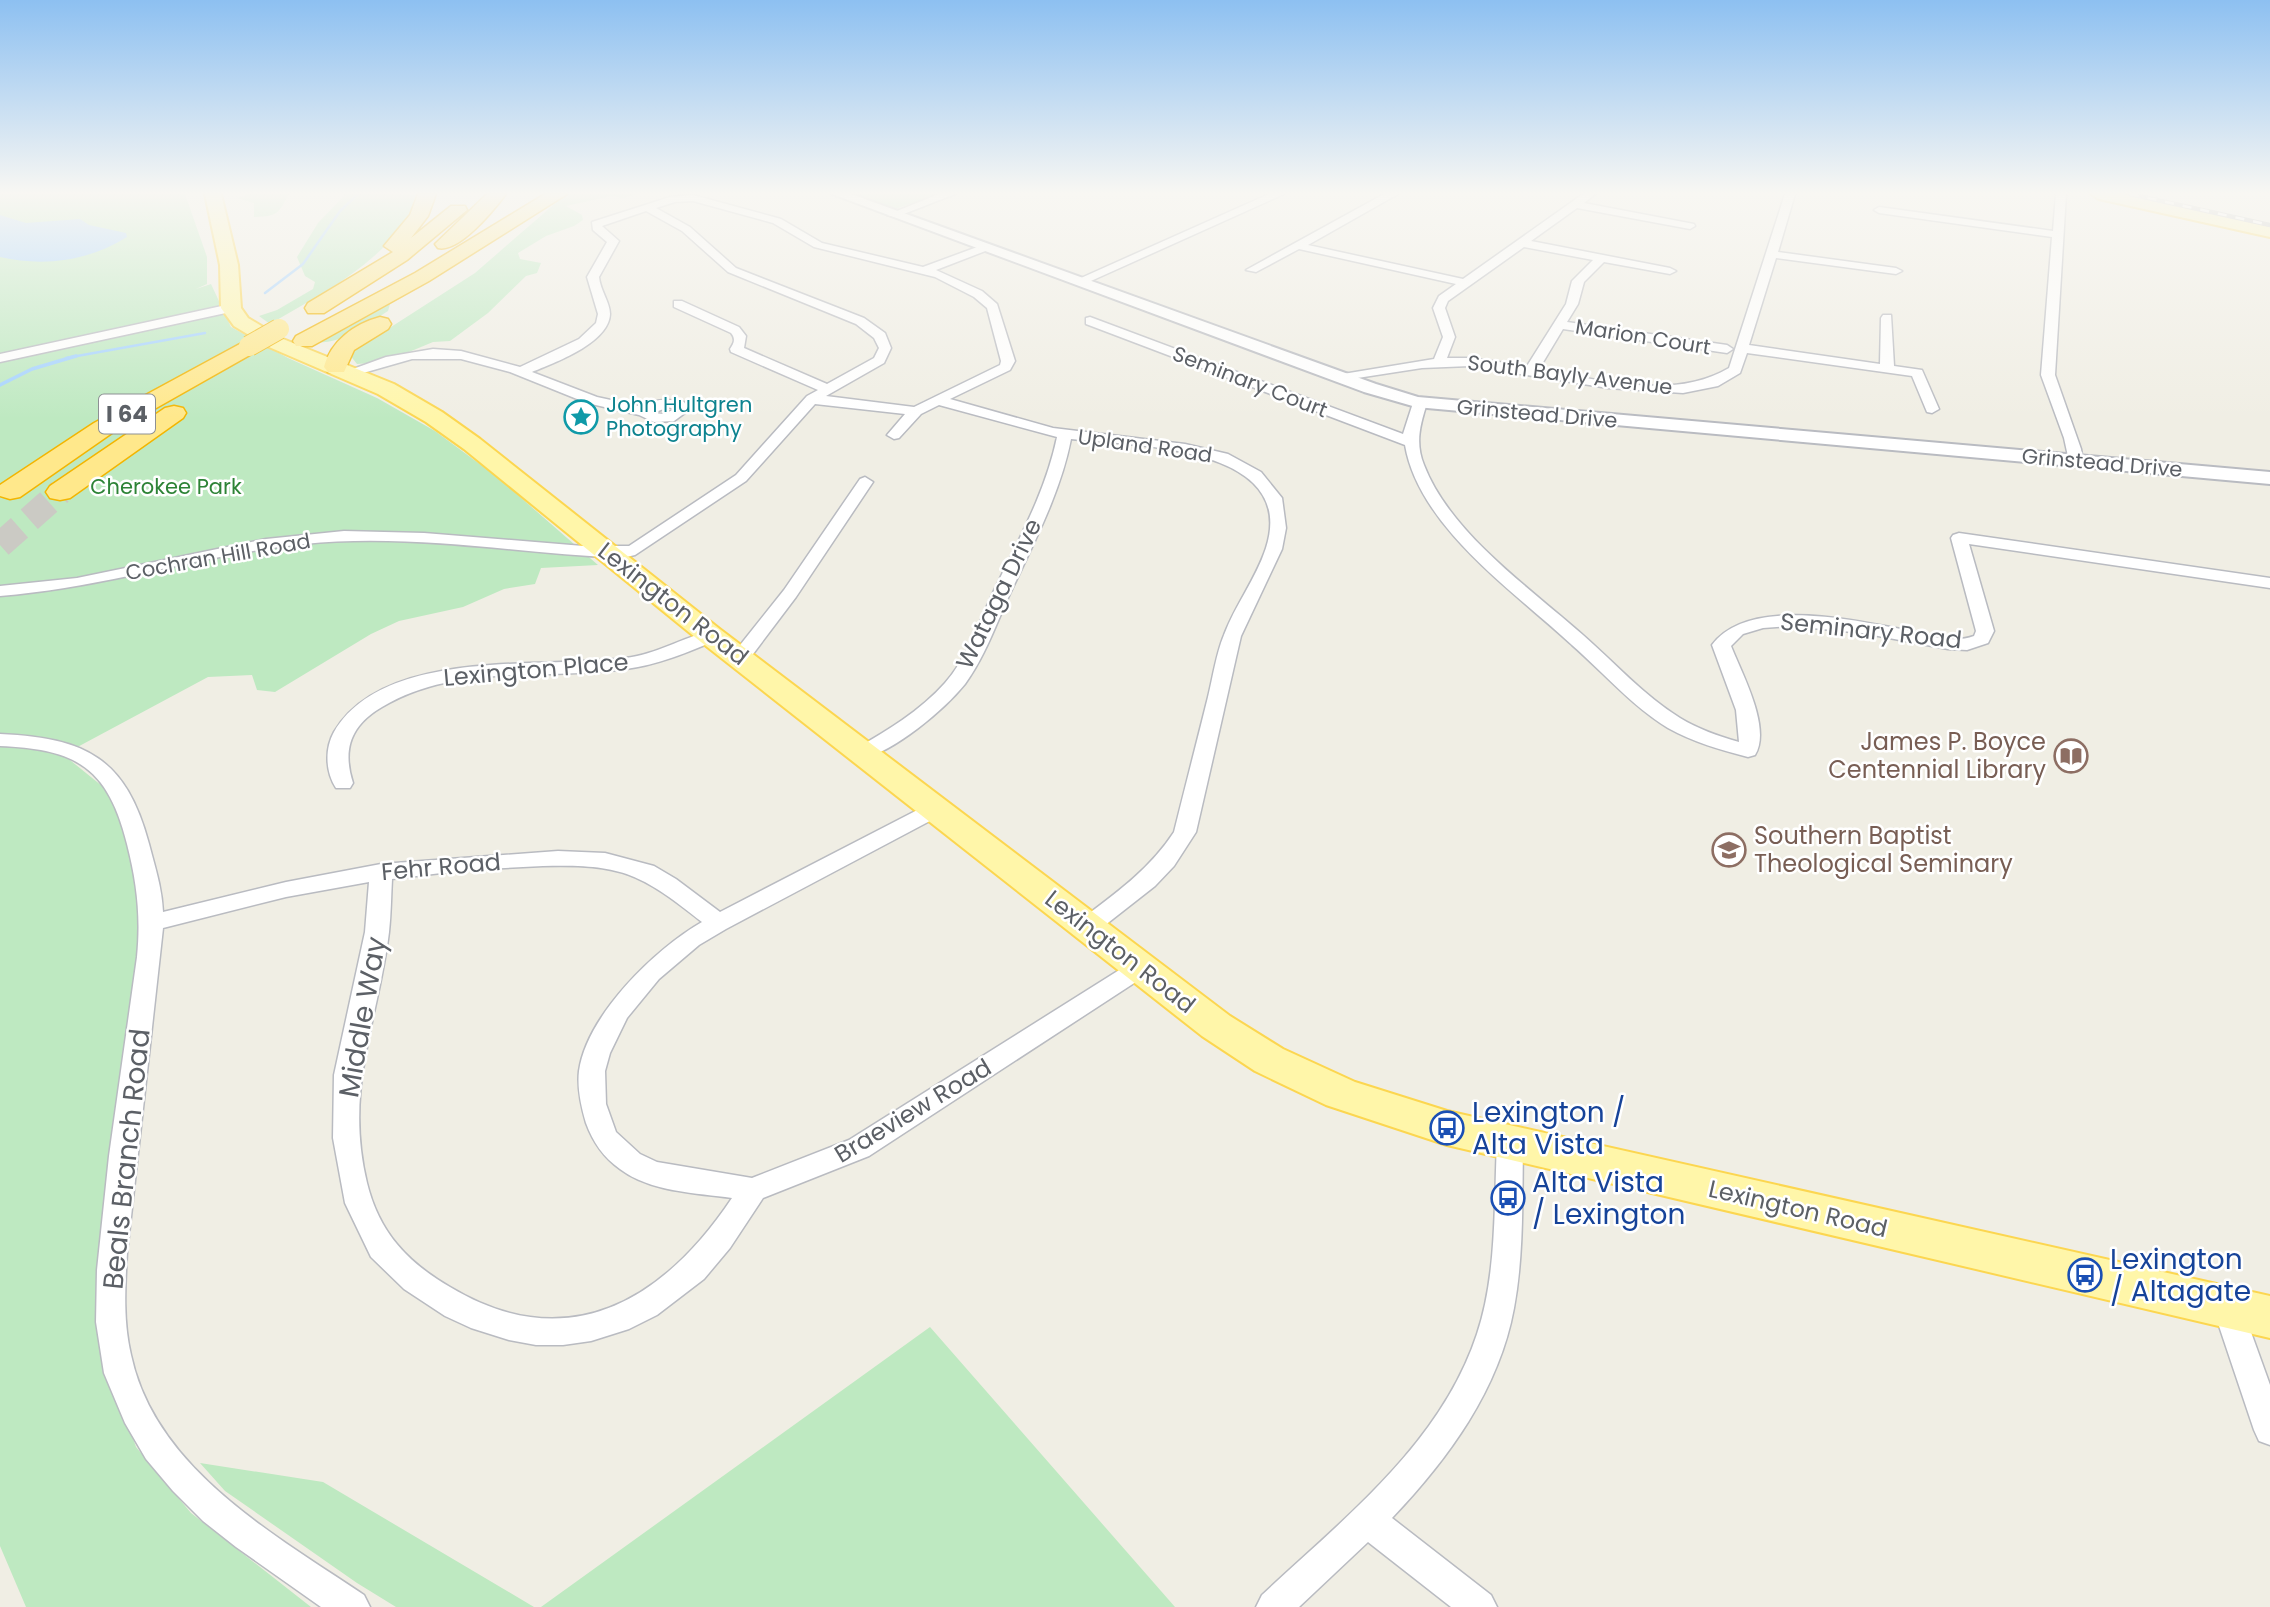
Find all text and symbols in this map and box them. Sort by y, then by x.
street label: Marion Court [1573,312,1713,361]
street label: Seminary Court [1169,339,1332,424]
street label: South Bayly Avenue [1466,348,1674,401]
place label: John Hultgren Photography [606,390,752,443]
street label: Grinstead Drive [1456,392,1619,435]
road number: I 64 [99,394,155,434]
place icon: John Hultgren Photography [562,398,600,436]
street label: Upland Road [1076,422,1214,469]
street label: Grinstead Drive [2021,441,2184,484]
park label: Cherokee Park [90,472,242,501]
street label: Wataga Drive [948,513,1049,675]
street label: Cochran Hill Road [123,526,313,587]
street label: Lexington Road [591,534,755,673]
street label: Seminary Road [1779,605,1964,656]
street label: Lexington Place [442,645,630,694]
place label: James P. Boyce Centennial Library [1828,725,2046,786]
library icon: James P. Boyce Centennial Library [2052,737,2090,775]
place label: Southern Baptist Theological Seminary [1754,819,2013,880]
school or university icon: Southern Baptist Theological Seminary [1710,831,1748,869]
street label: Fehr Road [380,845,502,888]
street label: Lexington Road [1038,882,1202,1021]
street label: Middle Way [329,933,396,1101]
street label: Beals Branch Road [93,1027,160,1291]
street label: Braeview Road [828,1051,997,1170]
place label: Lexington / Alta Vista [1472,1093,1625,1164]
bus stop icon: Lexington / Alta Vista [1428,1109,1466,1147]
place label: Alta Vista / Lexington [1532,1163,1685,1234]
street label: Lexington Road [1705,1172,1891,1245]
bus stop icon: Alta Vista / Lexington [1489,1179,1527,1217]
place label: Lexington / Altagate [2110,1240,2251,1311]
bus stop icon: Lexington / Altagate [2066,1256,2104,1294]

